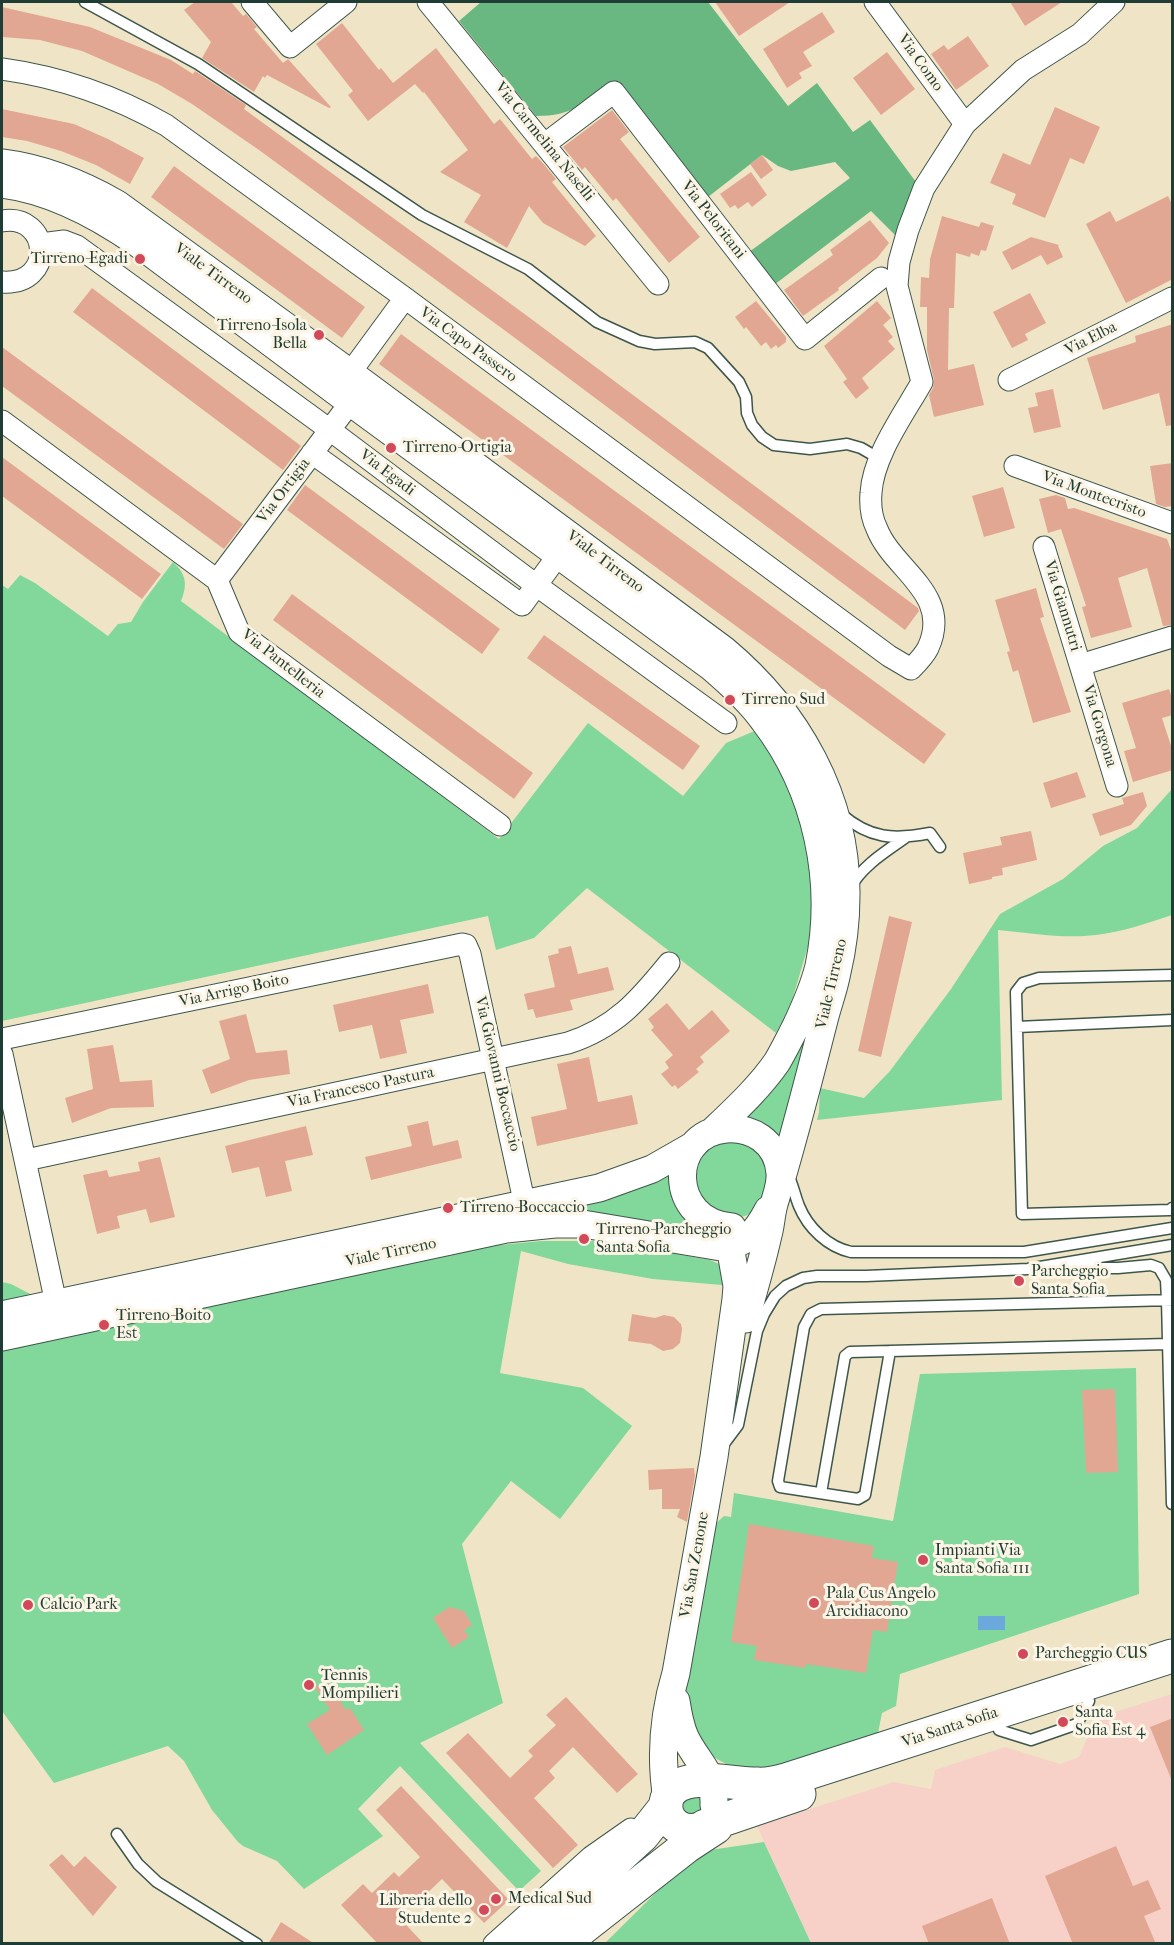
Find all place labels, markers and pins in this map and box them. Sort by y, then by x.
place label: Tirreno-Egadi [31,249,128,269]
marker: Tirreno-Egadi [133,252,147,266]
place label: Tirreno-Isola Bella [217,316,307,354]
marker: Tirreno-Isola Bella [312,328,326,342]
place label: Tirreno-Ortigia [403,438,512,458]
marker: Tirreno-Ortigia [384,441,398,455]
place label: Tirreno Sud [742,690,825,710]
marker: Tirreno Sud [723,693,737,707]
place label: Tirreno-Boccaccio [460,1198,585,1218]
marker: Tirreno-Boccaccio [441,1201,455,1215]
place label: Tirreno-Parcheggio Santa Sofia [596,1220,731,1258]
marker: Tirreno-Parcheggio Santa Sofia [577,1232,591,1246]
place label: Parcheggio Santa Sofia [1031,1262,1108,1300]
marker: Parcheggio Santa Sofia [1012,1274,1026,1288]
place label: Tirreno-Boito Est [116,1306,211,1344]
marker: Tirreno-Boito Est [97,1318,111,1332]
place label: Impianti Via Santa Sofia 111 [935,1541,1030,1579]
marker: Impianti Via Santa Sofia 111 [916,1553,930,1567]
place label: Pala Cus Angelo Arcidiacono [826,1584,936,1622]
place label: Calcio Park [40,1595,118,1615]
marker: Pala Cus Angelo Arcidiacono [807,1596,821,1610]
marker: Calcio Park [21,1598,35,1612]
place label: Parcheggio CUS [1035,1644,1147,1664]
marker: Parcheggio CUS [1016,1647,1030,1661]
place label: Tennis Mompilieri [321,1666,399,1704]
marker: Tennis Mompilieri [302,1678,316,1692]
place label: Santa Sofia Est 4 [1075,1703,1145,1741]
marker: Santa Sofia Est 4 [1056,1715,1070,1729]
place label: Medical Sud [508,1889,592,1909]
place label: Libreria dello Studente 2 [379,1891,472,1929]
marker: Medical Sud [489,1892,503,1906]
marker: Libreria dello Studente 2 [477,1903,491,1917]

